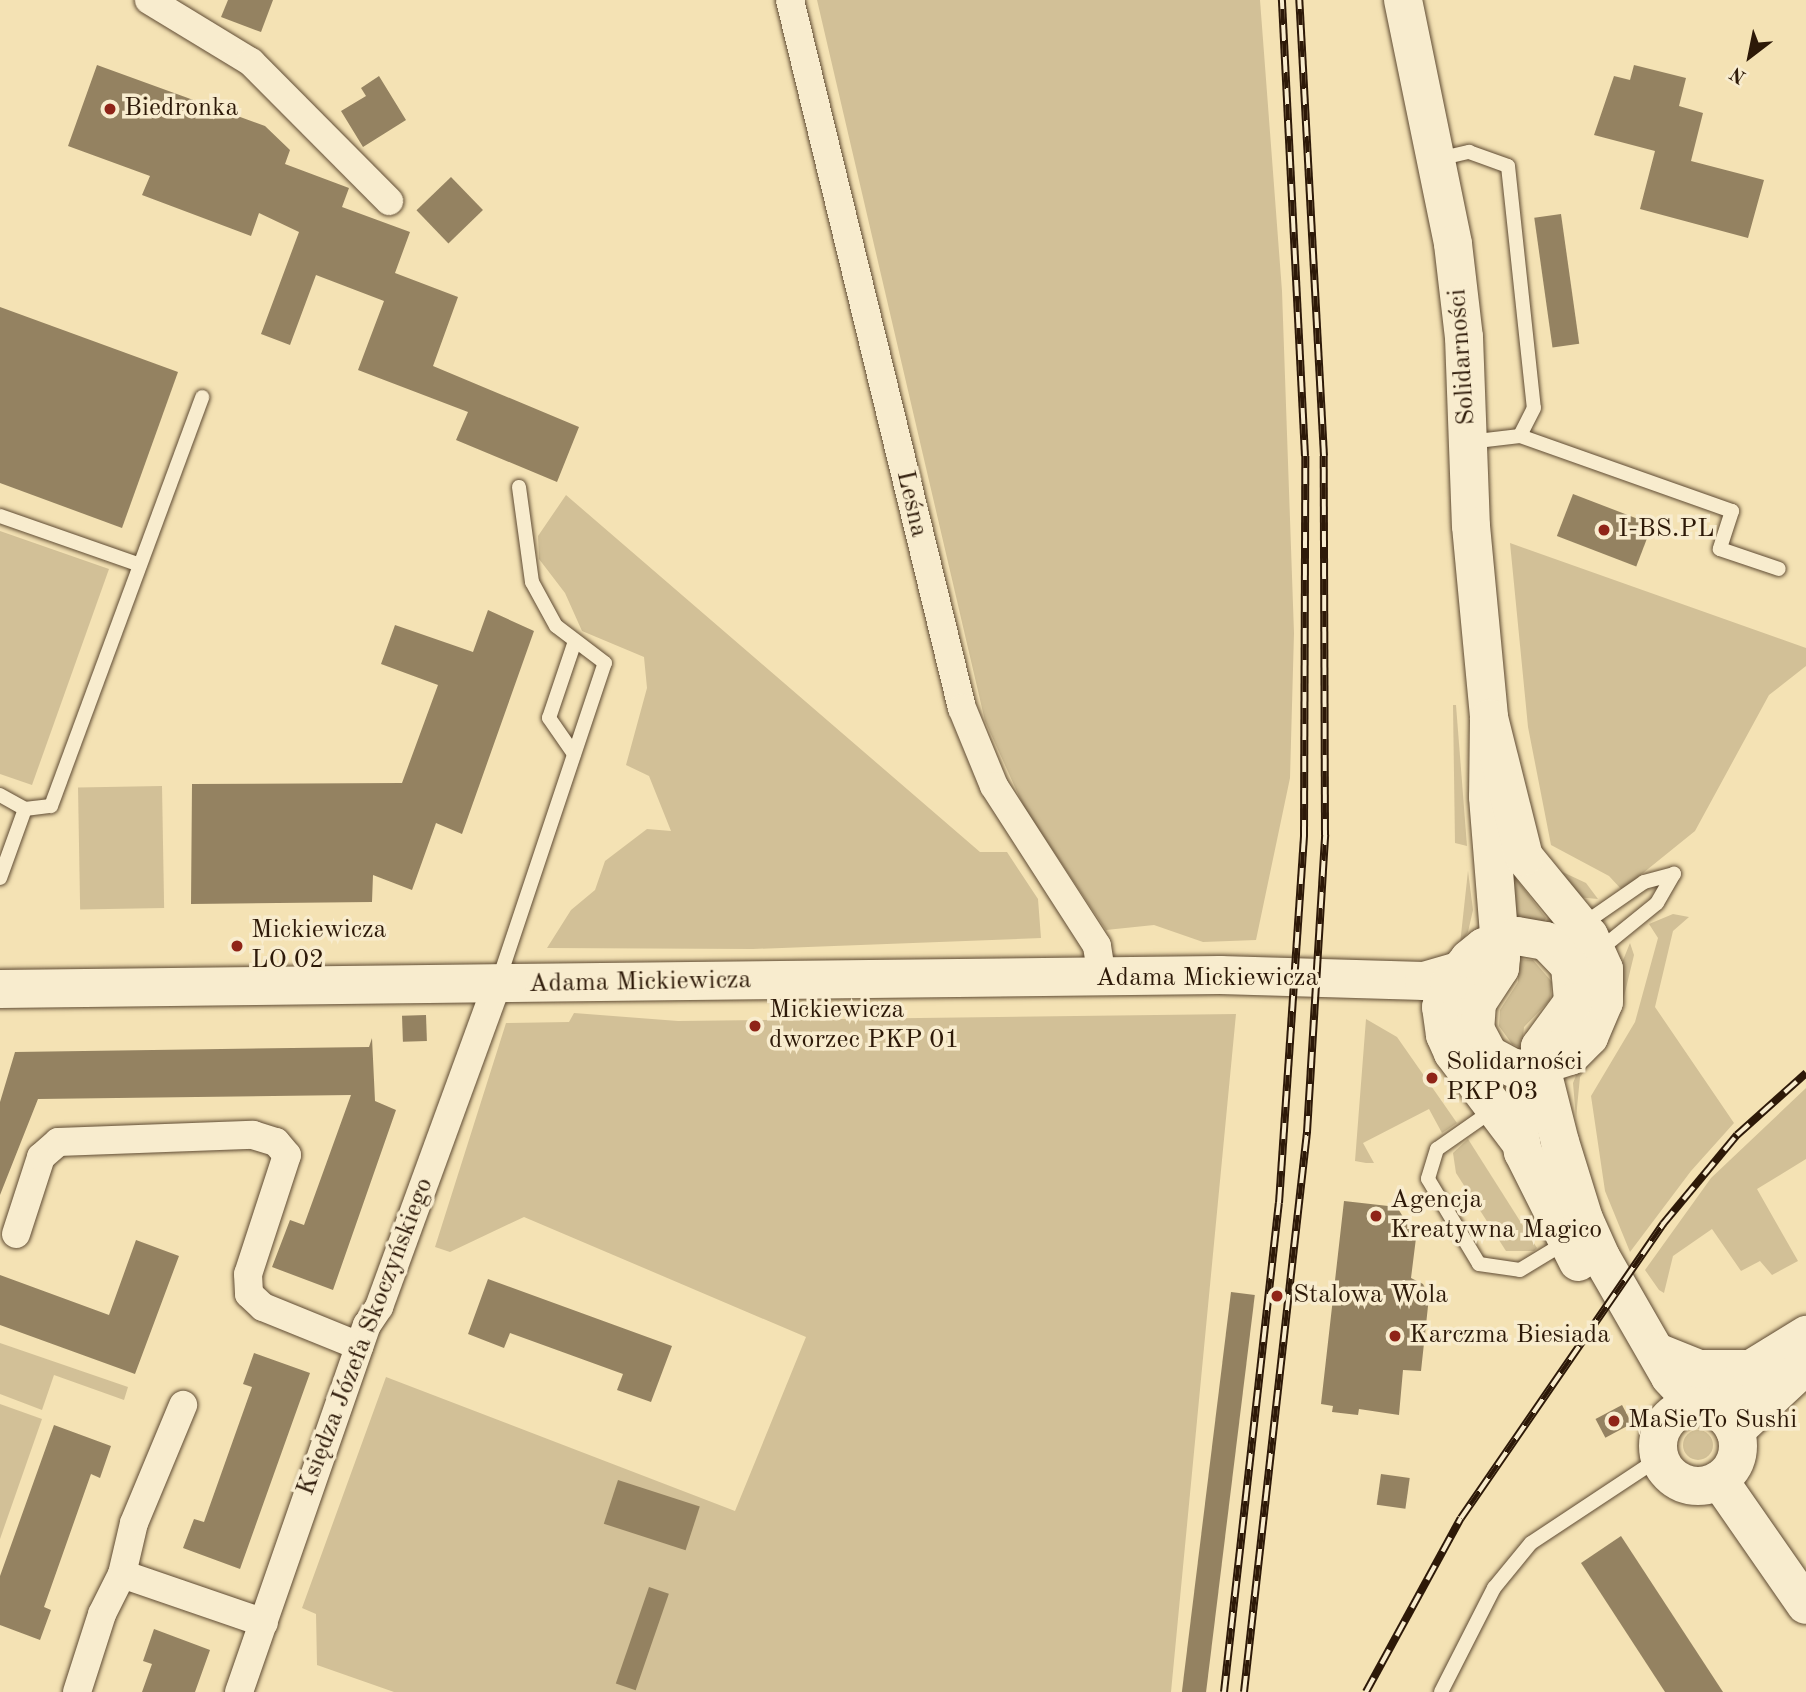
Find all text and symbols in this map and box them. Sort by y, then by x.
north arrow [1715,21,1785,91]
text: N [1727,62,1750,86]
place label: Biedronka [124,93,238,125]
marker: Biedronka [102,101,118,117]
street label: Solidarności [1443,288,1483,426]
street label: Leśna [888,468,934,540]
place label: I-BS.PL [1618,514,1714,546]
marker: I-BS.PL [1596,522,1612,538]
place label: Mickiewicza LO 02 [251,915,386,976]
marker: Mickiewicza LO 02 [229,938,245,954]
street label: Adama Mickiewicza [1096,963,1318,995]
street label: Adama Mickiewicza [528,965,752,1001]
place label: Mickiewicza dworzec PKP 01 [769,995,960,1056]
marker: Mickiewicza dworzec PKP 01 [747,1018,763,1034]
place label: Solidarności PKP 03 [1446,1047,1583,1108]
marker: Solidarności PKP 03 [1424,1070,1440,1086]
street label: Księdza Józefa Skoczyńskiego [291,1174,441,1500]
place label: Agencja Kreatywna Magico [1390,1185,1602,1246]
marker: Agencja Kreatywna Magico [1368,1208,1384,1224]
place label: Stalowa Wola [1293,1280,1448,1312]
marker: Stalowa Wola [1267,1286,1287,1306]
place label: Karczma Biesiada [1409,1320,1610,1352]
marker: Karczma Biesiada [1387,1328,1403,1344]
place label: MaSieTo Sushi [1628,1405,1797,1437]
marker: MaSieTo Sushi [1606,1413,1622,1429]

